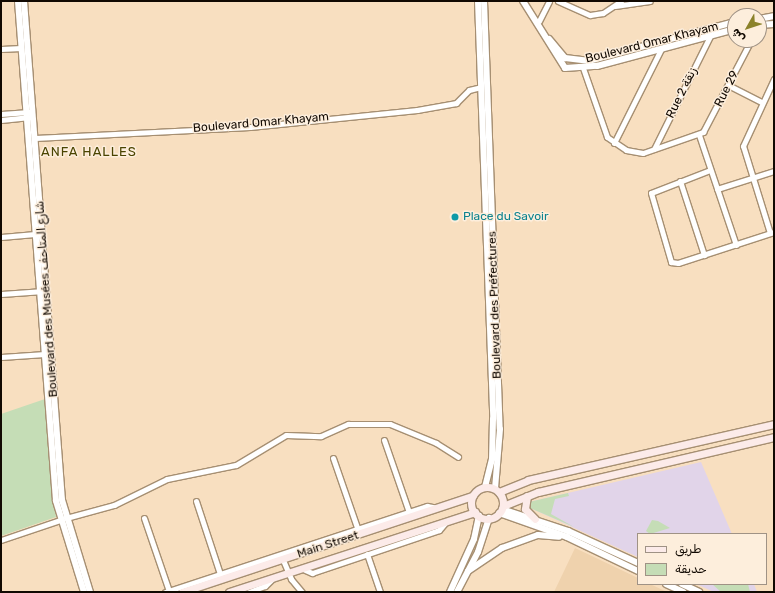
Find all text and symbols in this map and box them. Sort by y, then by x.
north arrow [727,8,767,48]
street label: Boulevard Omar Khayam [584,19,720,67]
text: ش [729,26,747,45]
street label: Rue 2 زنقة [664,65,700,121]
street label: Rue 29 [712,68,742,110]
street label: Boulevard Omar Khayam [192,110,330,136]
district label: ANFA HALLES [41,144,137,160]
street label: Boulevard des Musées شارع المتاحف [33,200,61,398]
place label: Place du Savoir [463,210,549,224]
marker: Place du Savoir [450,212,460,222]
street label: Boulevard des Préfectures [485,231,505,379]
street label: Main Street [295,528,361,562]
legend [637,533,767,585]
text: طريق [675,542,701,556]
text: حديقة [675,562,707,576]

